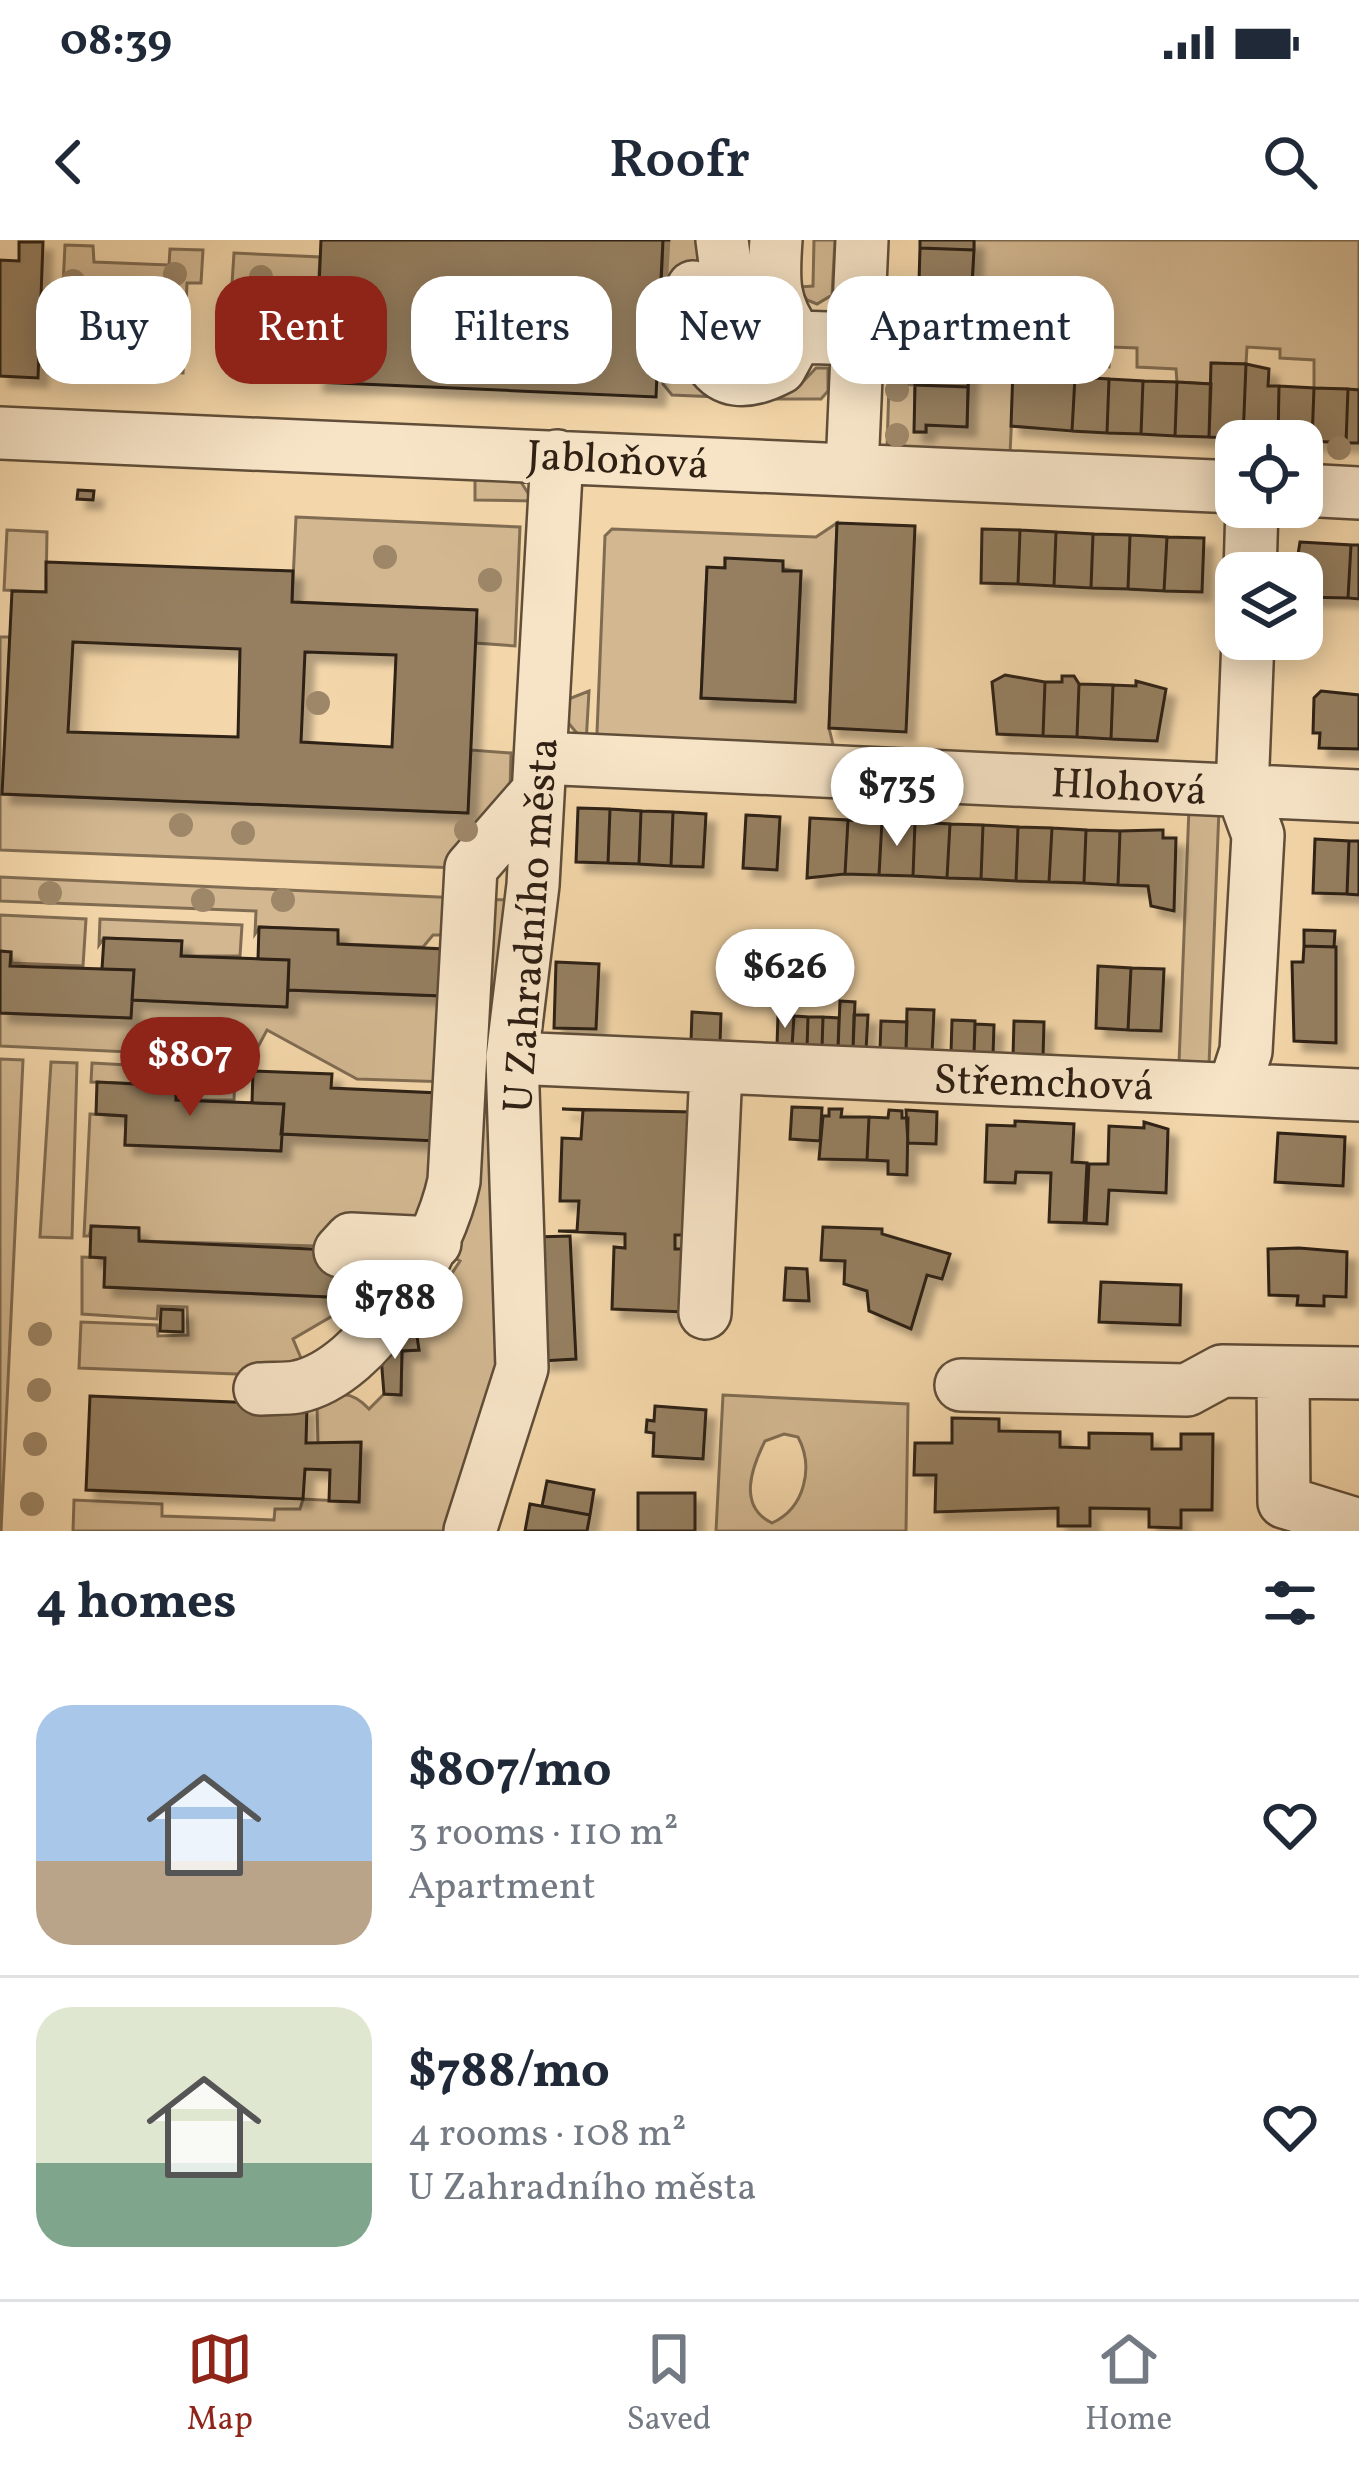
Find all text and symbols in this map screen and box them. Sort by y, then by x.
text: 08:39 [60,11,172,74]
text: Roofr [609,125,750,200]
icon: back [36,129,102,195]
icon: search [1257,129,1323,195]
chip: Buy [36,276,191,384]
chip: Rent [215,276,387,384]
chip: Filters [411,276,612,384]
chip: New [636,276,803,384]
chip: Apartment [827,276,1114,384]
map controls [1215,420,1323,660]
button: locate [1215,420,1323,528]
street label: Jabloňová [525,428,710,497]
button: layers [1215,552,1323,660]
street label: U Zahradního města [491,736,576,1115]
pin: $735 [826,747,968,849]
street label: Hlohová [1049,756,1208,823]
text: $735 [858,759,936,813]
pin: $626 [714,929,856,1031]
text: $626 [743,941,827,995]
pin: $807 [119,1017,261,1119]
text: $807 [147,1029,233,1083]
street label: Střemchová [933,1052,1155,1119]
pin: $788 [324,1260,466,1362]
text: $788 [354,1272,436,1326]
text: 4 homes [36,1568,237,1639]
icon: filters [1257,1570,1323,1636]
text: $807/mo [408,1736,612,1807]
icon: home [132,1753,276,1897]
icon: heart [1257,1792,1323,1858]
text: 3 rooms · 110 m² [408,1807,679,1861]
text: Apartment [408,1861,596,1915]
text: $788/mo [408,2037,610,2108]
icon: home [132,2055,276,2199]
icon: heart [1257,2094,1323,2160]
text: 4 rooms · 108 m² [408,2108,687,2162]
text: U Zahradního města [408,2162,757,2216]
tab: Map [187,2326,253,2444]
tab: Saved [626,2326,711,2444]
tab: Home [1085,2326,1172,2444]

